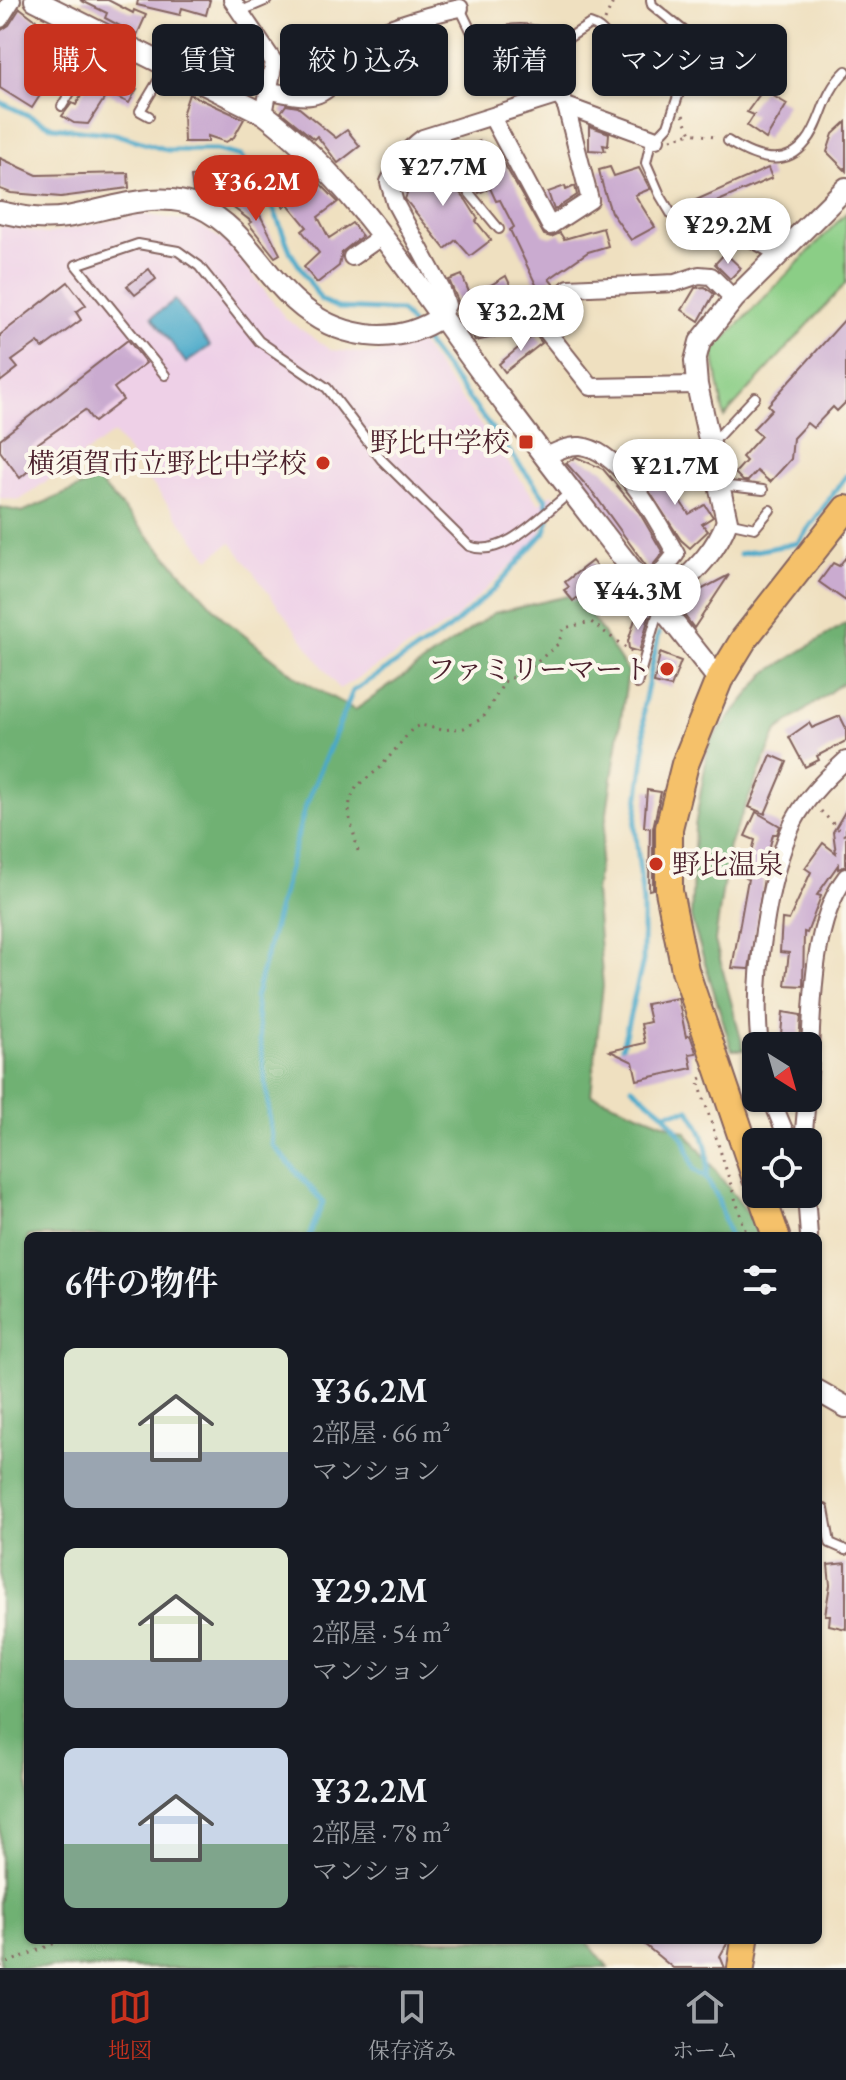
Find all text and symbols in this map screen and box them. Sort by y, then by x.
chip: 購入 [24,24,136,96]
chip: 賃貸 [152,24,264,96]
chip: 絞り込み [280,24,448,96]
chip: 新着 [464,24,576,96]
chip: マンション [592,24,787,96]
pin: ¥27.7M [378,140,508,208]
text: ¥27.7M [399,149,487,183]
pin: ¥36.2M [191,155,321,223]
text: ¥36.2M [212,164,300,198]
pin: ¥29.2M [663,198,793,266]
text: ¥29.2M [684,207,772,241]
pin: ¥32.2M [456,285,586,353]
text: ¥32.2M [477,294,565,328]
place label: 野比中学校 [370,424,510,460]
marker: 野比中学校 [517,433,535,451]
pin: ¥21.7M [610,439,740,507]
place label: 横須賀市立野比中学校 [27,445,307,481]
text: ¥21.7M [631,448,719,482]
marker: 横須賀市立野比中学校 [314,454,332,472]
pin: ¥44.3M [573,564,703,632]
text: ¥44.3M [594,573,682,607]
place label: ファミリーマート [428,651,651,687]
marker: ファミリーマート [658,660,676,678]
place label: 野比温泉 [672,846,784,882]
marker: 野比温泉 [647,855,665,873]
north arrow [742,1032,822,1112]
map controls [742,1032,822,1208]
button: locate [742,1128,822,1208]
icon: filters [738,1258,782,1302]
text: 6件の物件 [64,1261,218,1305]
text: ¥36.2M [312,1368,428,1412]
icon: home [128,1380,224,1476]
text: 2部屋 · 66 m² [312,1416,450,1450]
text: マンション [312,1454,441,1488]
text: ¥29.2M [312,1568,428,1612]
icon: home [128,1580,224,1676]
text: 2部屋 · 54 m² [312,1616,450,1650]
text: マンション [312,1654,441,1688]
text: ¥32.2M [312,1768,428,1812]
icon: home [128,1780,224,1876]
text: 2部屋 · 78 m² [312,1816,450,1850]
text: マンション [312,1854,441,1888]
tab: 地図 [108,1985,152,2065]
tab: 保存済み [368,1985,456,2065]
tab: ホーム [672,1985,738,2065]

